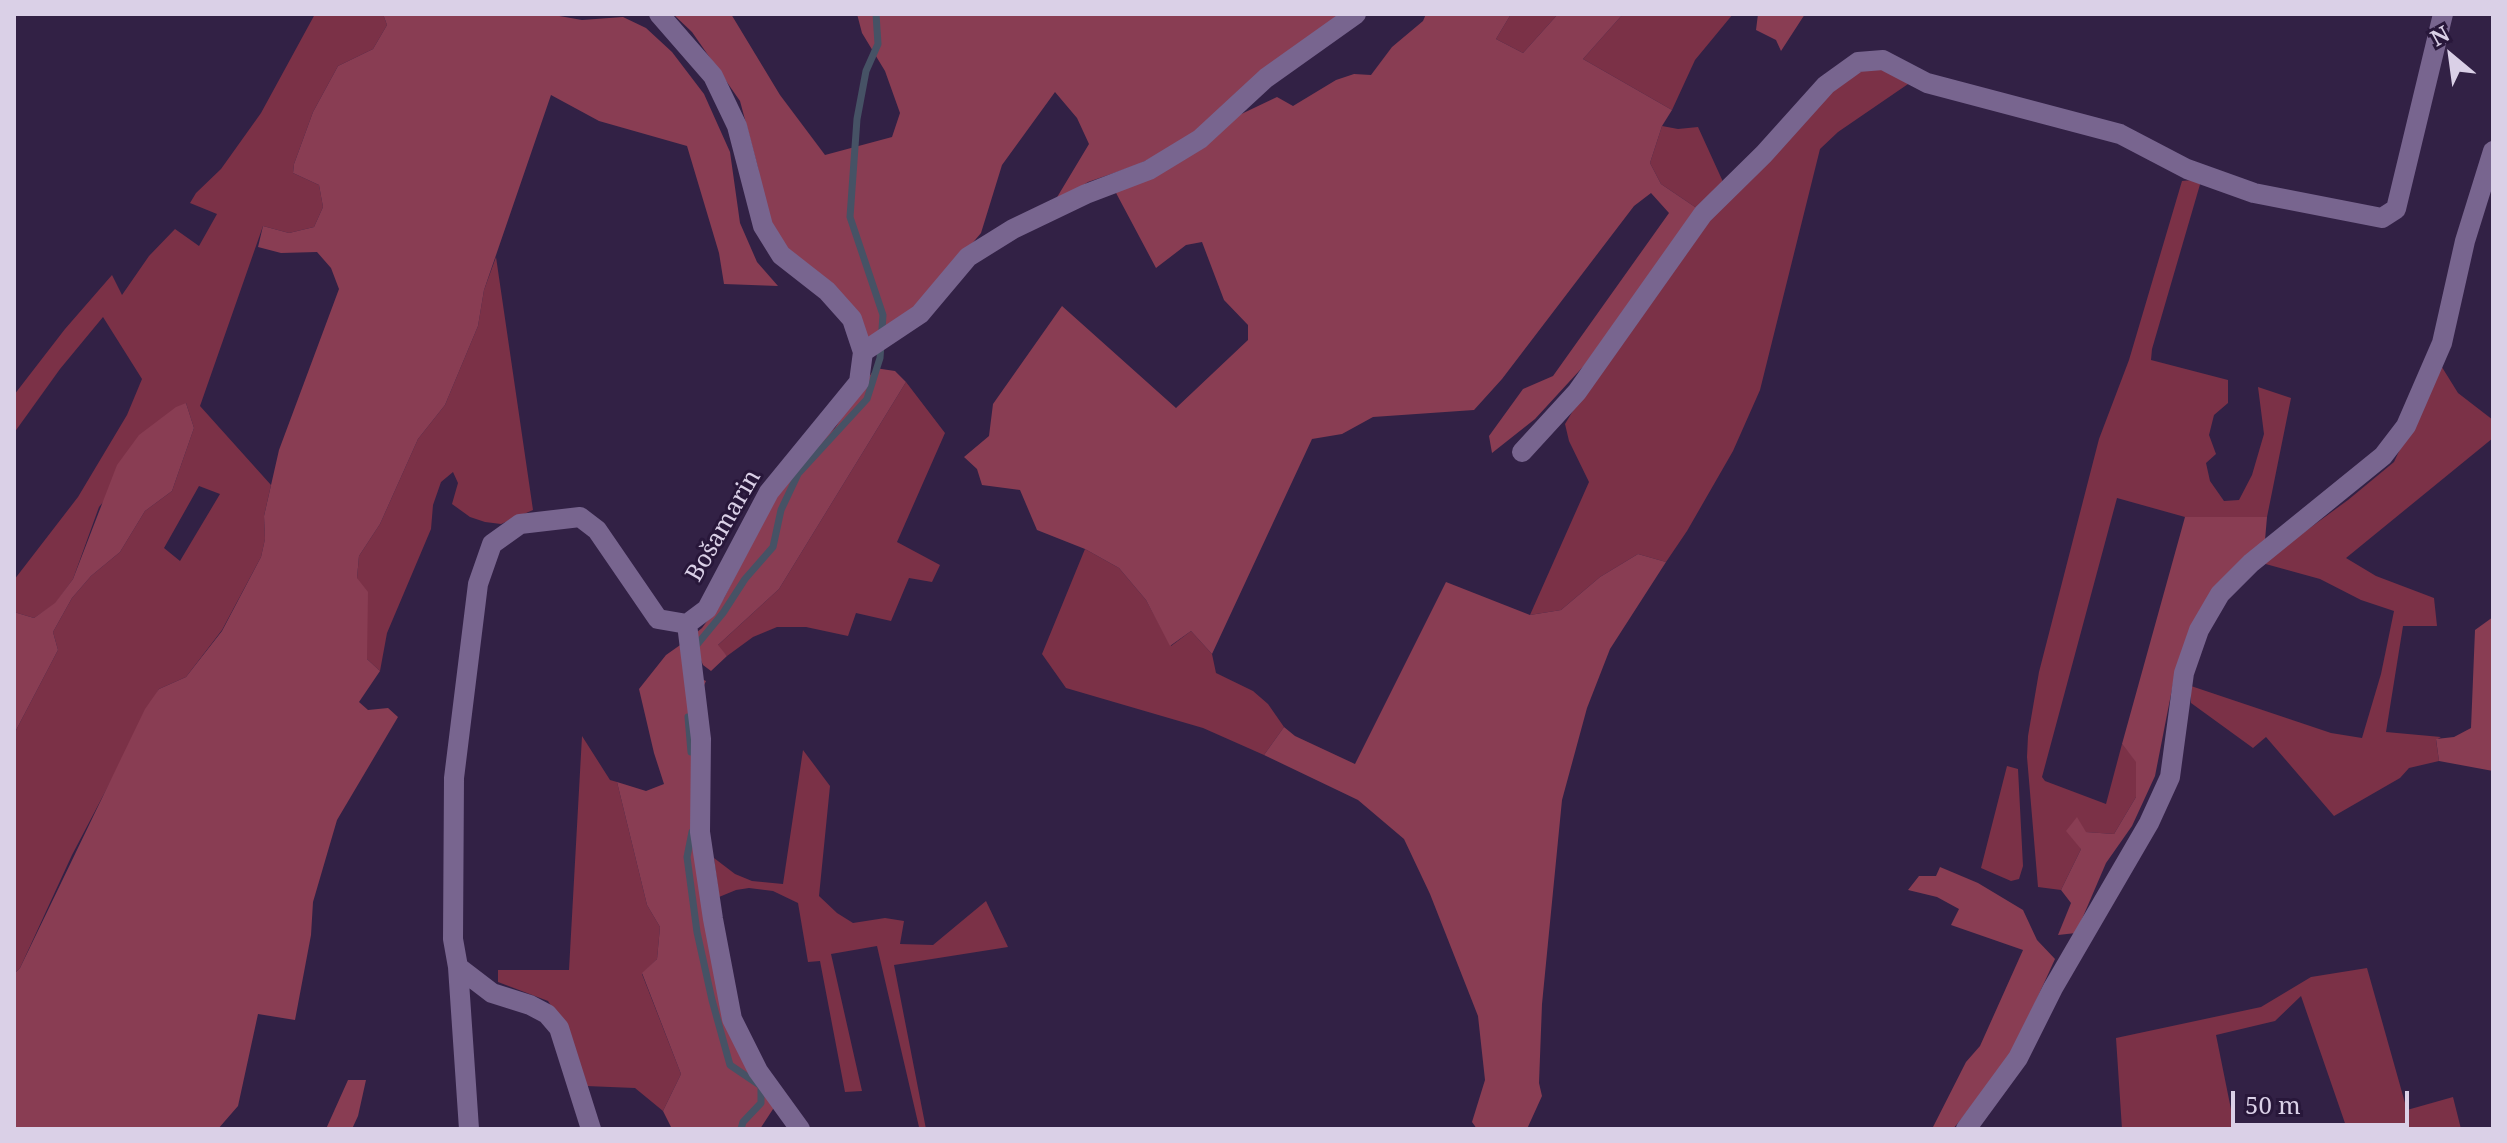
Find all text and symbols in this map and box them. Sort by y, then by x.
north arrow [2411,16,2491,96]
text: N [2425,18,2454,52]
street label: Bošamarin [680,465,768,587]
scale bar [2235,1075,2413,1125]
text: 50 m [2245,1088,2301,1121]

